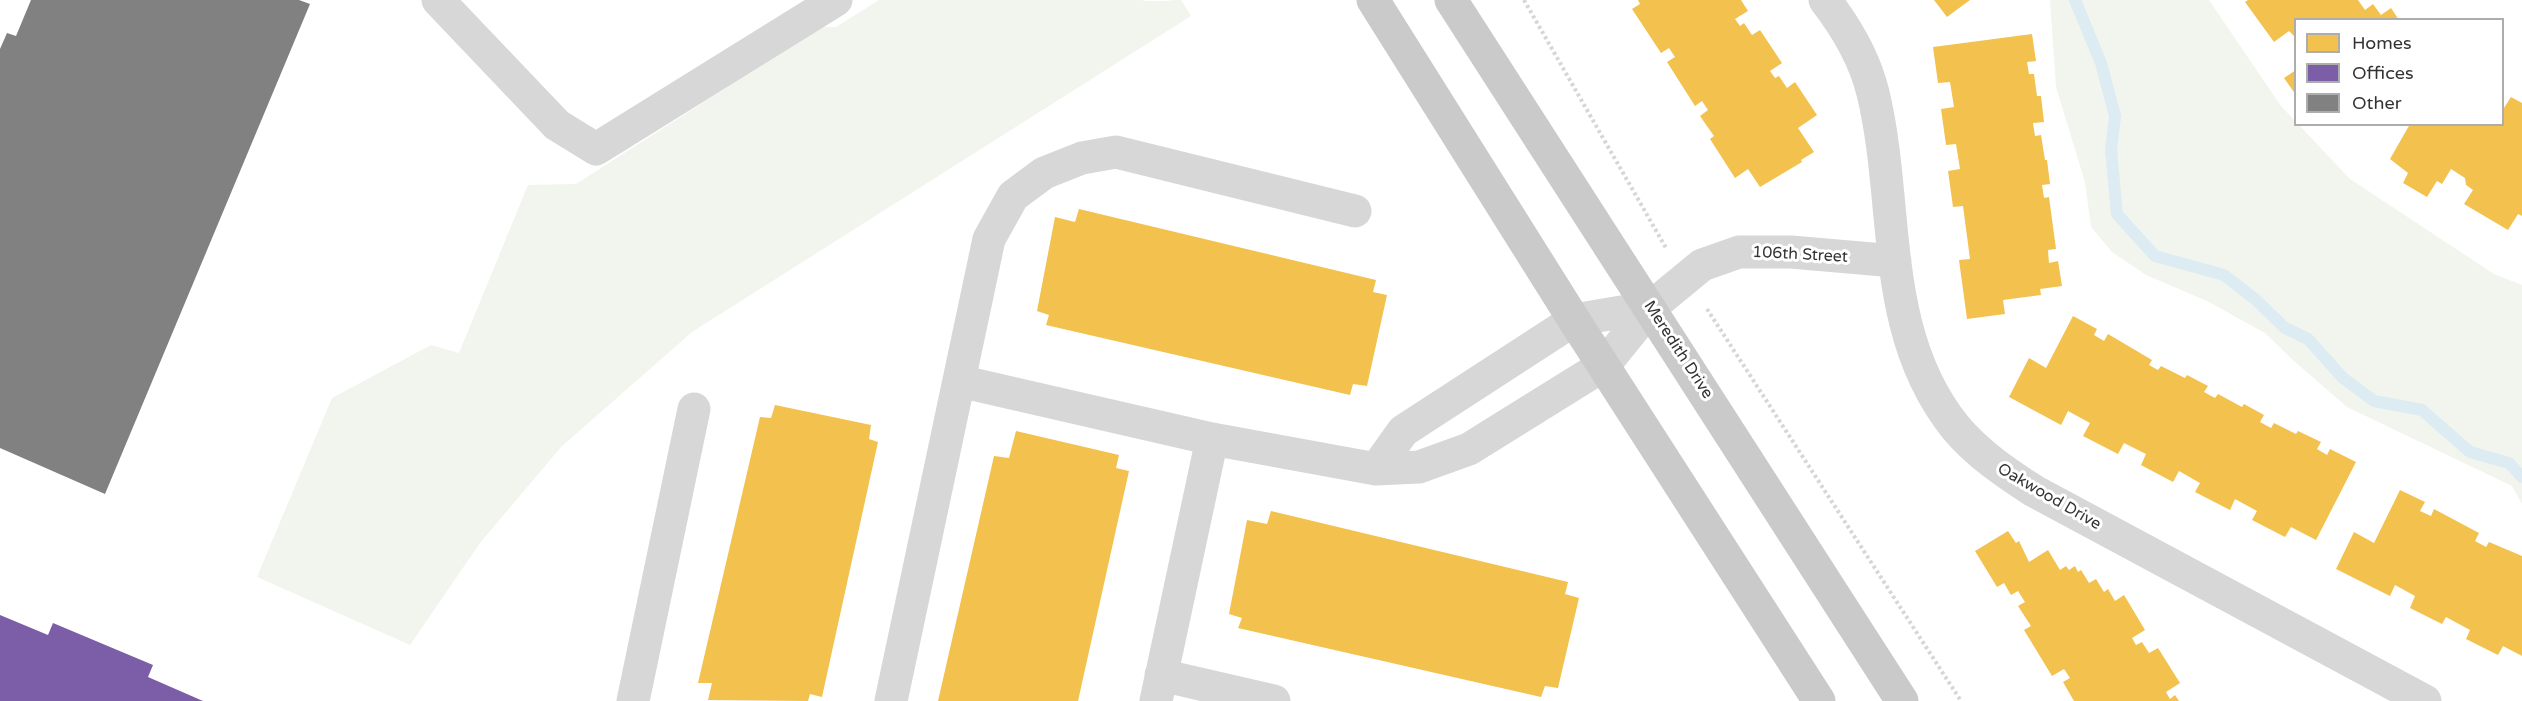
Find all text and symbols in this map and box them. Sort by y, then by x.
legend [2294,18,2504,126]
text: Homes [2352,32,2412,54]
text: Offices [2352,62,2414,84]
text: Other [2352,92,2402,114]
street label: 106th Street [1752,243,1848,267]
street label: Meredith Drive [1639,297,1717,403]
street label: Oakwood Drive [1994,460,2104,534]

